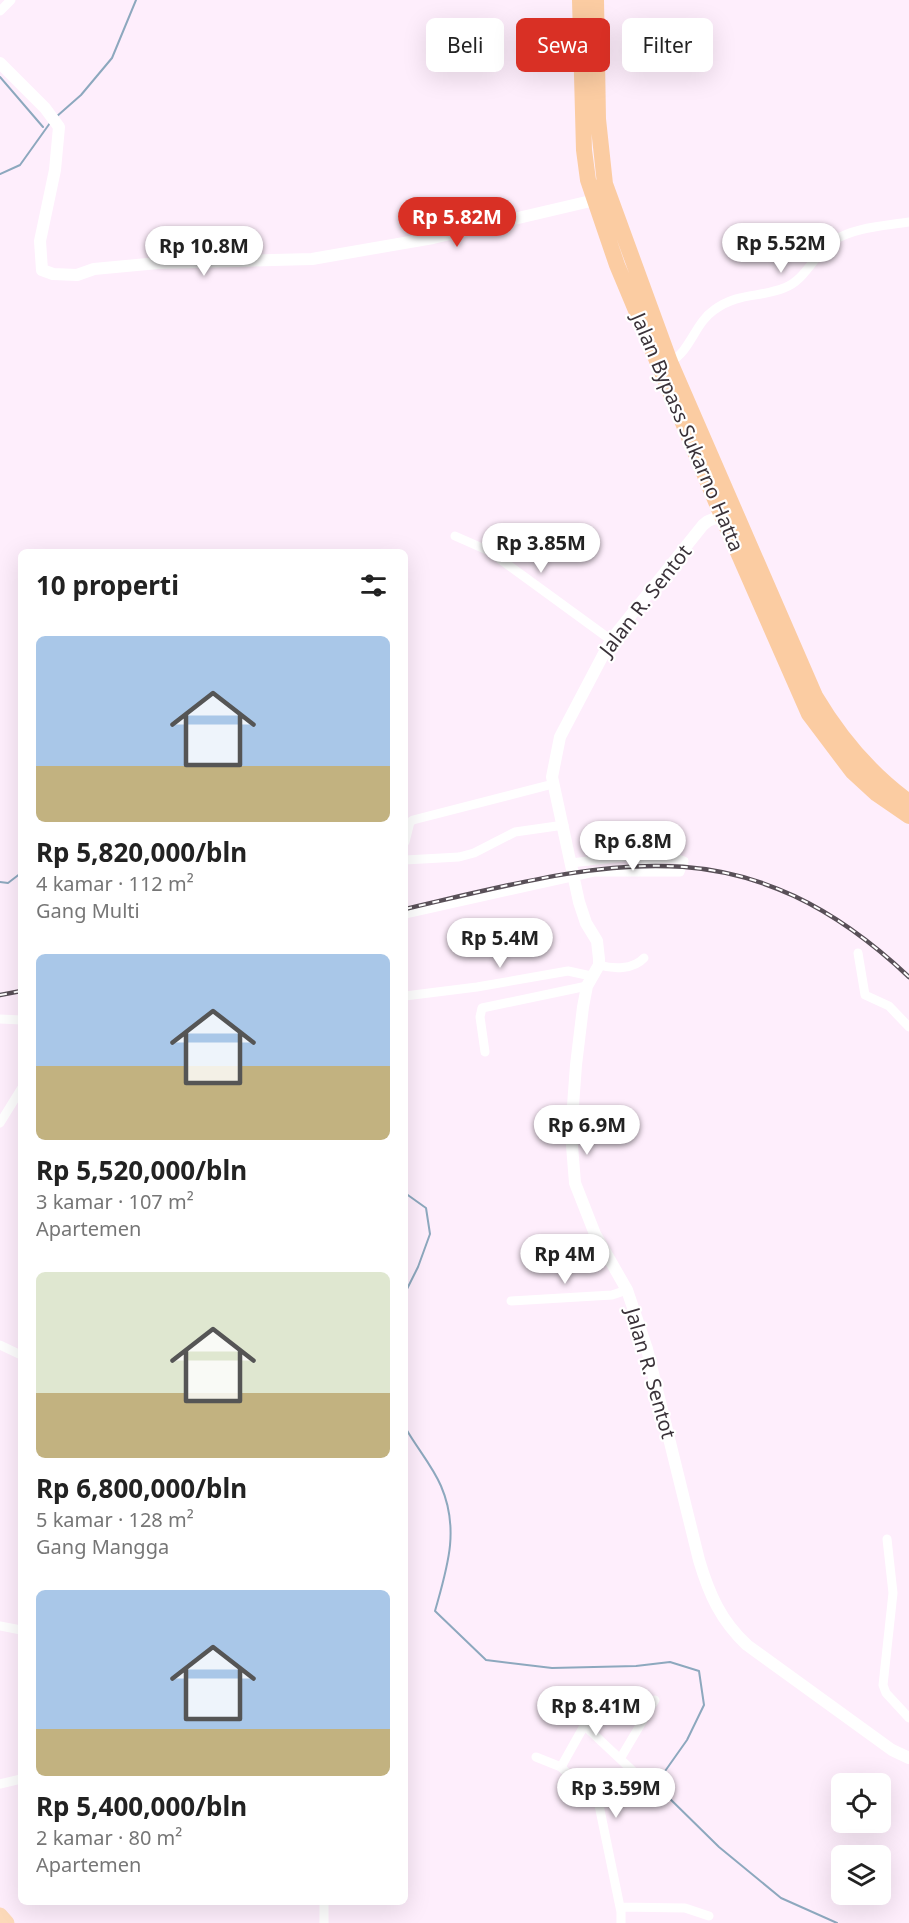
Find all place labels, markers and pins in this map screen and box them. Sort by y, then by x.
pin: Rp 5.82M [395,197,519,248]
pin: Rp 5.52M [719,223,843,274]
pin: Rp 10.8M [142,226,266,277]
pin: Rp 3.85M [479,523,603,574]
pin: Rp 6.8M [578,821,688,872]
pin: Rp 5.4M [445,918,555,969]
pin: Rp 6.9M [532,1105,642,1156]
pin: Rp 4M [523,1234,607,1285]
pin: Rp 8.41M [534,1686,658,1737]
pin: Rp 3.59M [554,1768,678,1819]

